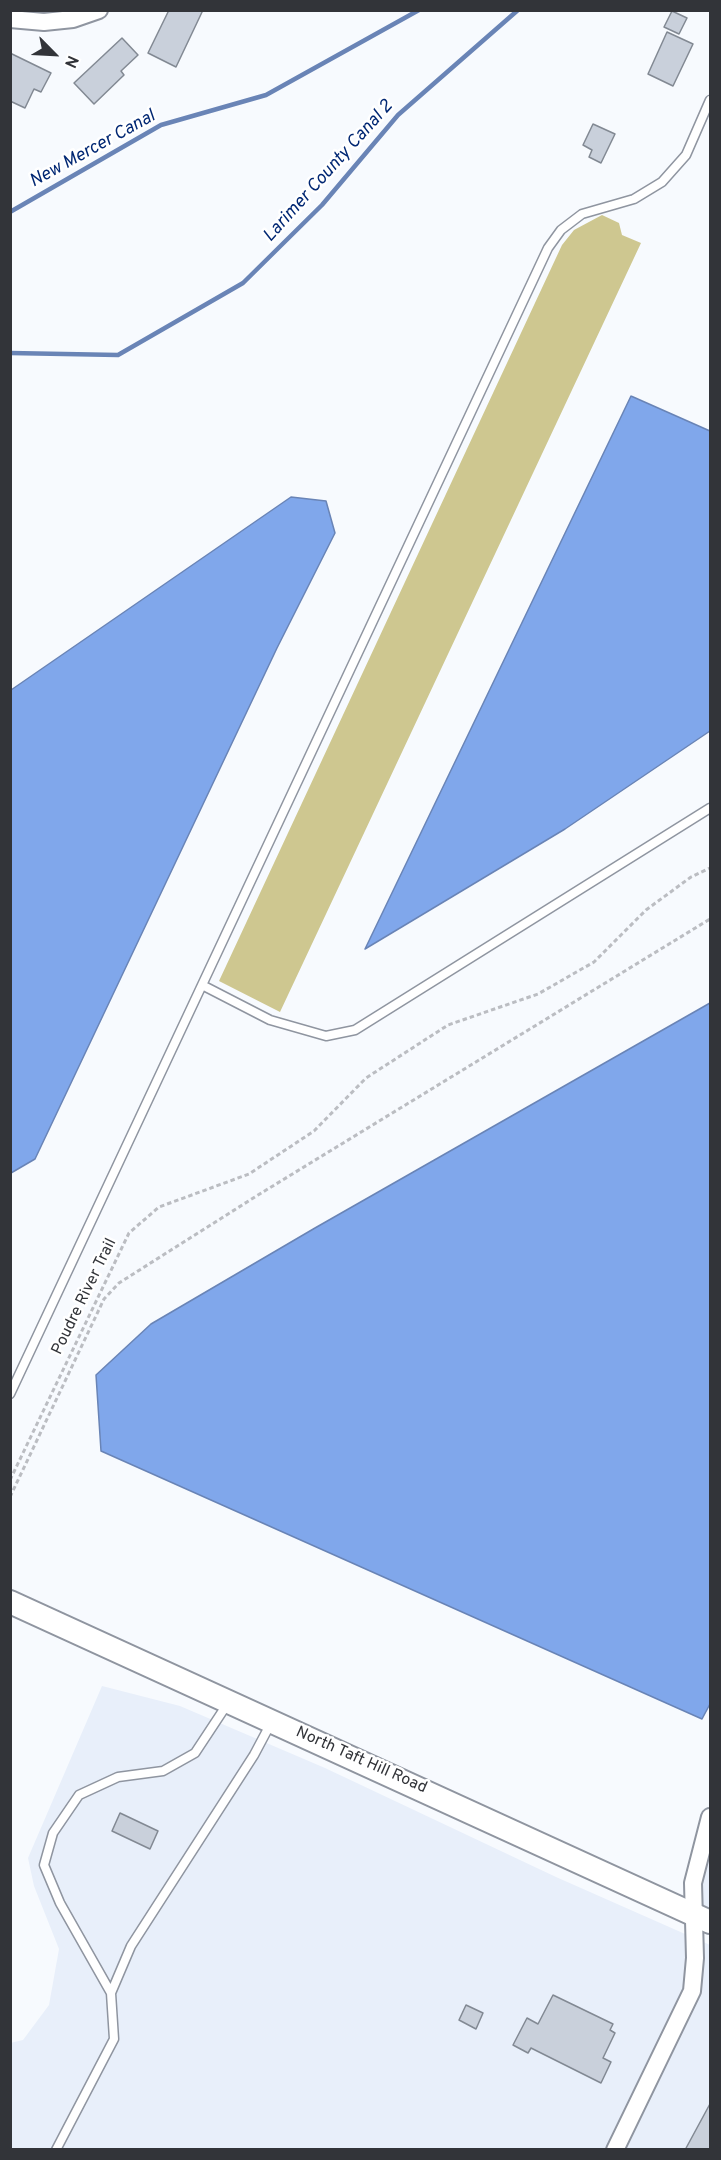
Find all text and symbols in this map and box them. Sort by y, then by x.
north arrow [24,24,84,84]
text: N [59,52,82,71]
water label: Larimer County Canal 2 [260,97,398,247]
water label: New Mercer Canal [26,107,160,193]
street label: Poudre River Trail [48,1236,122,1358]
street label: North Taft Hill Road [292,1723,430,1799]

